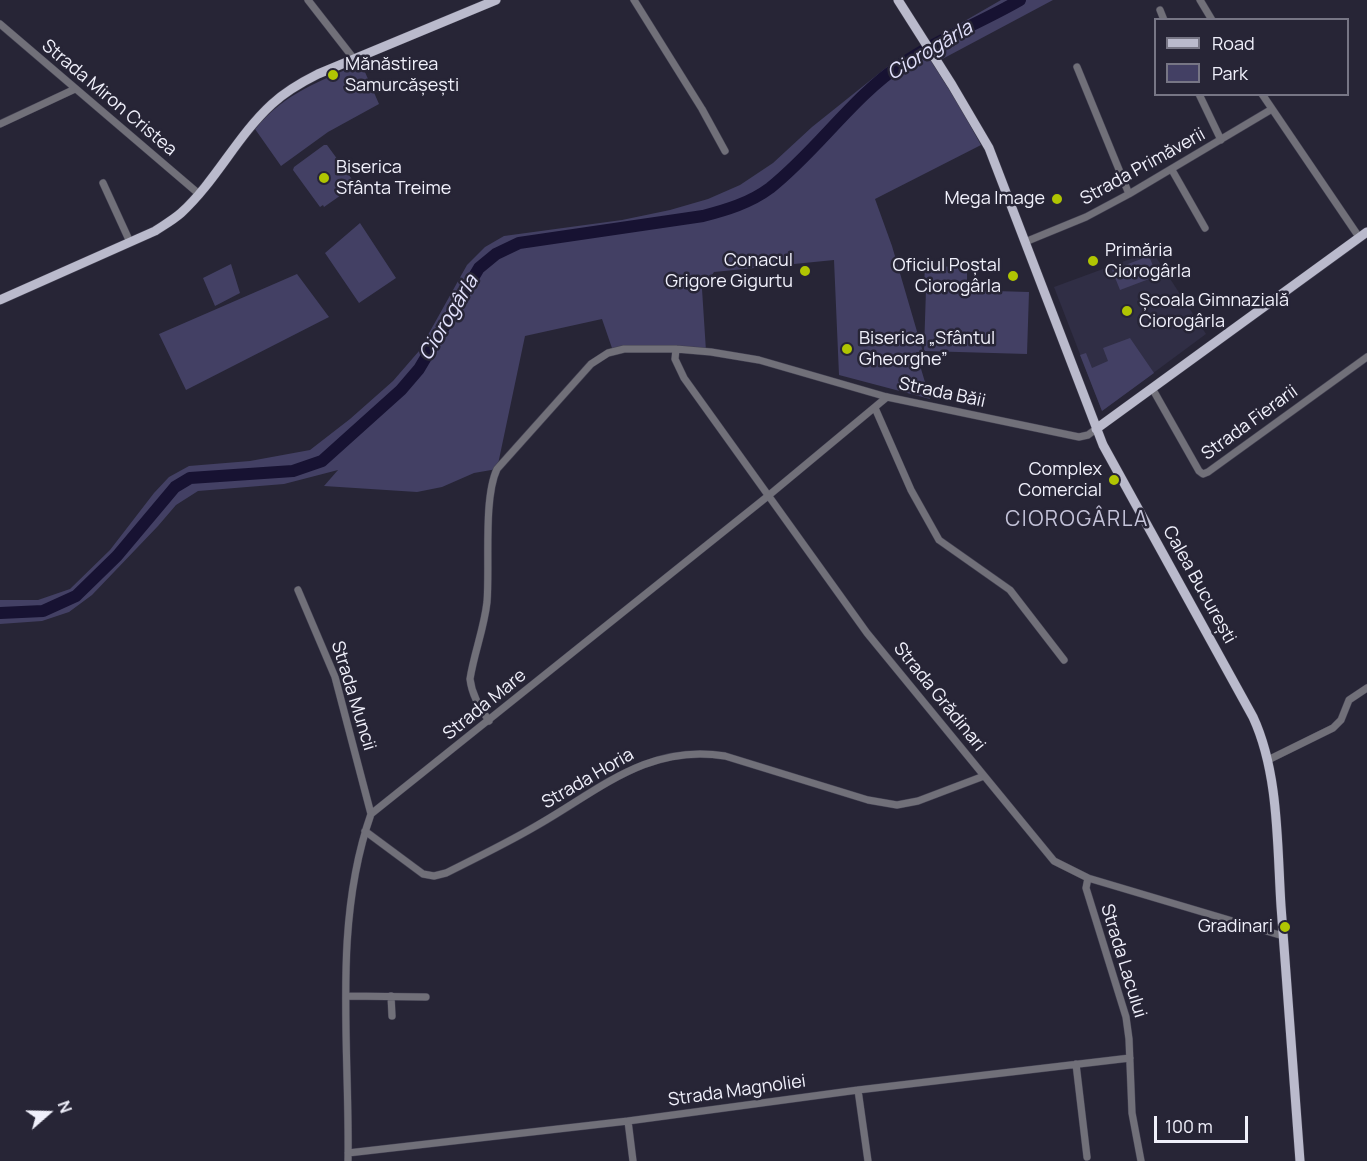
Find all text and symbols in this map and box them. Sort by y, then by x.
water label: Ciorogârla [883,16,977,86]
legend [1154,18,1349,96]
text: Road [1212,31,1255,55]
street label: Strada Miron Cristea [37,35,181,161]
place label: Mănăstirea Samurcășești [345,54,459,97]
text: Park [1212,61,1248,85]
marker: Mănăstirea Samurcășești [326,68,340,82]
street label: Strada Primăverii [1077,124,1209,210]
place label: Biserica Sfânta Treime [336,157,451,200]
marker: Biserica Sfânta Treime [317,171,331,185]
place label: Mega Image [944,188,1045,210]
marker: Mega Image [1050,192,1064,206]
place label: Primăria Ciorogârla [1105,240,1191,282]
place label: Conacul Grigore Gigurtu [665,250,793,292]
marker: Primăria Ciorogârla [1086,254,1100,268]
place label: Oficiul Poștal Ciorogârla [893,255,1001,298]
marker: Conacul Grigore Gigurtu [798,264,812,278]
marker: Oficiul Poștal Ciorogârla [1006,269,1020,283]
water label: Ciorogârla [414,271,484,365]
place label: Școala Gimnazială Ciorogârla [1139,290,1289,332]
marker: Școala Gimnazială Ciorogârla [1120,304,1134,318]
place label: Biserica „Sfântul Gheorghe” [859,328,995,370]
marker: Biserica „Sfântul Gheorghe” [840,342,854,356]
street label: Strada Băii [897,373,987,413]
street label: Strada Fierarii [1198,381,1302,465]
place label: Complex Comercial [1018,459,1102,502]
marker: Complex Comercial [1107,473,1121,487]
district label: CIOROGÂRLA [1005,507,1149,533]
street label: Calea București [1158,522,1240,648]
street label: Strada Grădinari [889,638,989,756]
street label: Strada Muncii [326,639,380,753]
street label: Strada Mare [439,665,531,745]
street label: Strada Horia [538,744,638,814]
street label: Strada Lacului [1095,902,1151,1020]
place label: Gradinari [1198,916,1273,938]
marker: Gradinari [1278,920,1292,934]
street label: Strada Magnoliei [667,1071,807,1111]
north arrow [18,1083,78,1143]
text: N [53,1098,77,1116]
scale bar [1157,1104,1252,1142]
text: 100 m [1165,1114,1213,1138]

